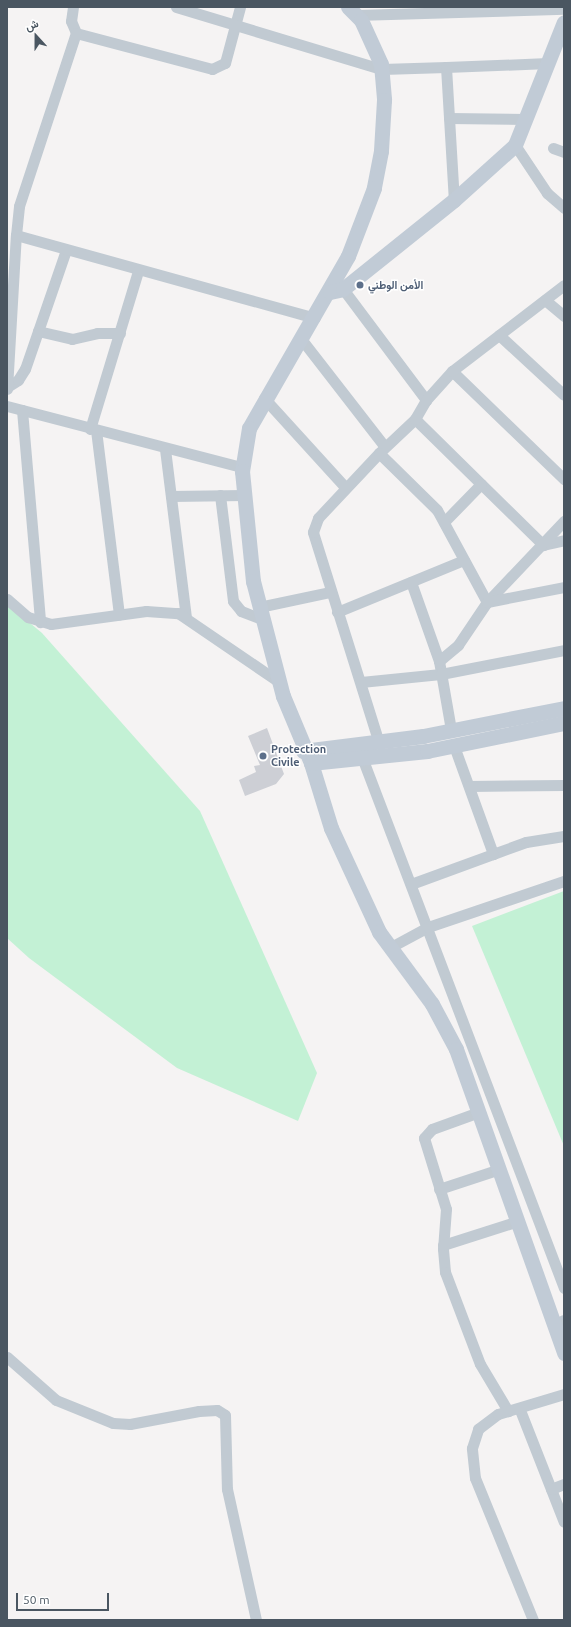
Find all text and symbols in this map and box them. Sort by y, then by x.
north arrow [16,16,56,56]
text: ش [23,17,40,33]
place label: الأمن الوطني [368,278,423,292]
marker: الأمن الوطني [355,280,365,290]
place label: Protection Civile [271,743,326,769]
marker: Protection Civile [258,751,268,761]
scale bar [18,1585,111,1611]
text: 50 m [23,1593,50,1606]

